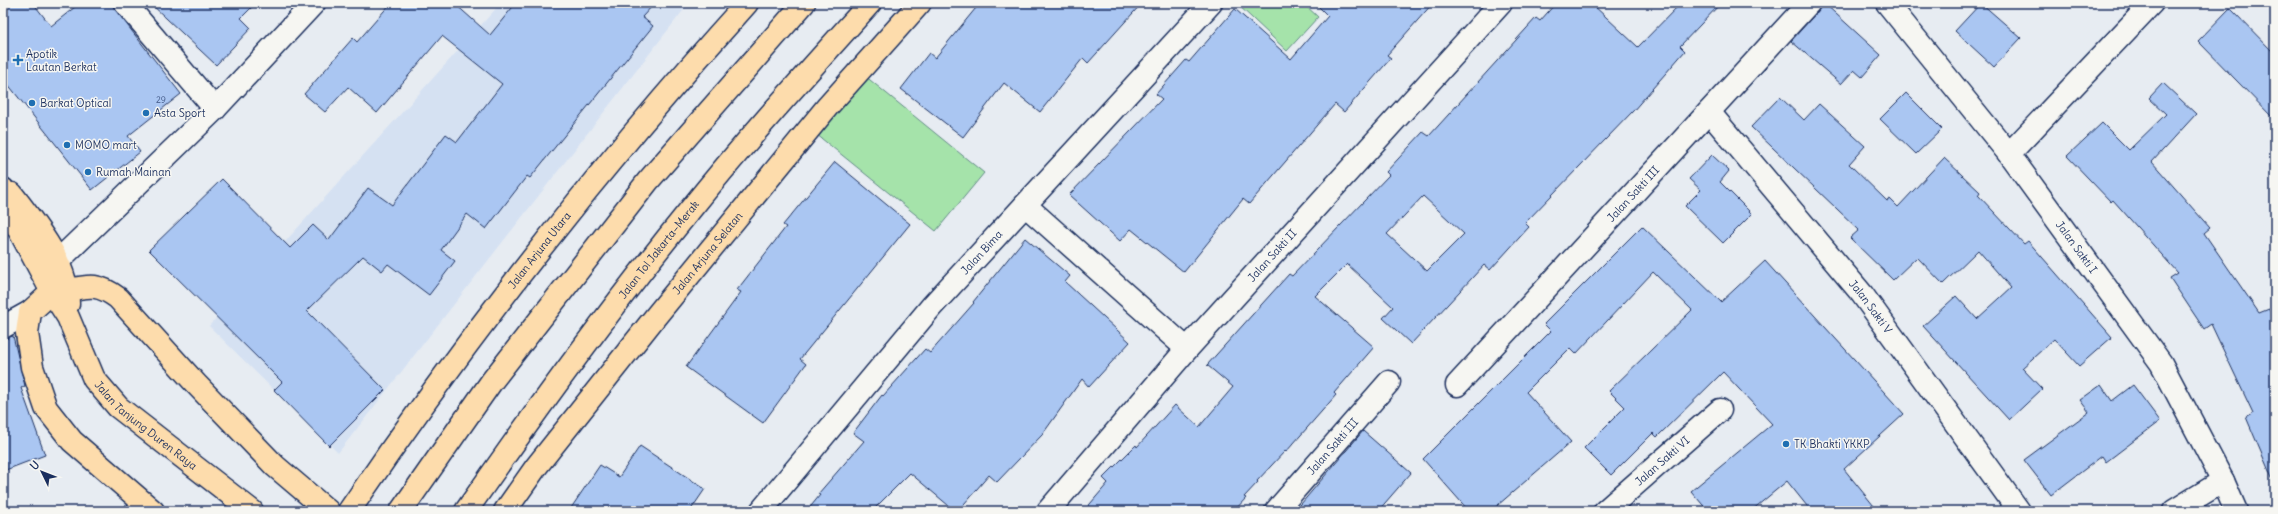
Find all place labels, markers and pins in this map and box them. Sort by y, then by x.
place label: Apotik Lautan Berkat [26,47,97,74]
marker: Apotik Lautan Berkat [13,55,23,65]
place label: Barkat Optical [40,96,111,110]
marker: Barkat Optical [27,98,37,108]
place label: Asta Sport [154,106,206,120]
marker: Asta Sport [141,108,151,118]
place label: MOMO mart [75,138,137,152]
marker: MOMO mart [62,140,72,150]
place label: Rumah Mainan [96,165,171,179]
marker: Rumah Mainan [83,167,93,177]
place label: TK Bhakti YKKP [1794,437,1870,451]
marker: TK Bhakti YKKP [1781,439,1791,449]

